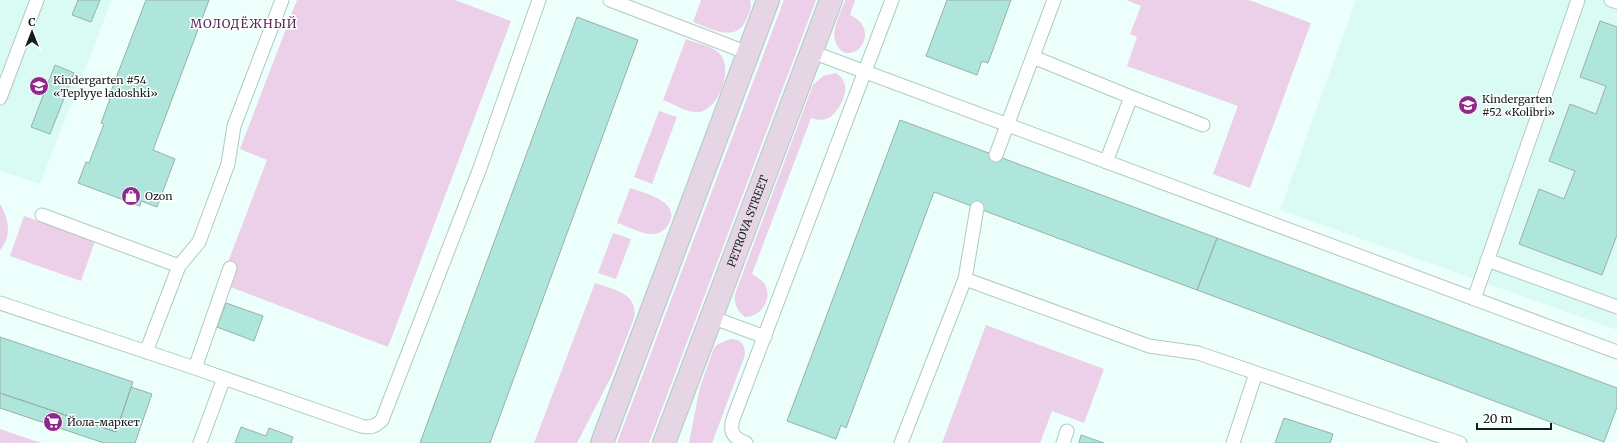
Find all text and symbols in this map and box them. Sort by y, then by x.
north arrow [12,12,52,52]
text: С [28,15,36,29]
district label: МОЛОДЁЖНЫЙ [190,16,298,31]
place label: Kindergarten #54 «Teplyye ladoshki» [53,73,158,100]
school or university icon: Kindergarten #54 «Teplyye ladoshki» [28,75,50,97]
place label: Kindergarten #52 «Kolibri» [1482,92,1555,119]
school or university icon: Kindergarten #52 «Kolibri» [1457,94,1479,116]
street label: PETROVA STREET [724,173,771,269]
shop icon: Ozon [120,185,142,207]
place label: Ozon [145,189,173,203]
scale bar [1477,405,1551,431]
supermarket icon: Йола-маркет [42,411,64,433]
text: 20 m [1483,411,1512,426]
place label: Йола-маркет [67,415,140,429]

